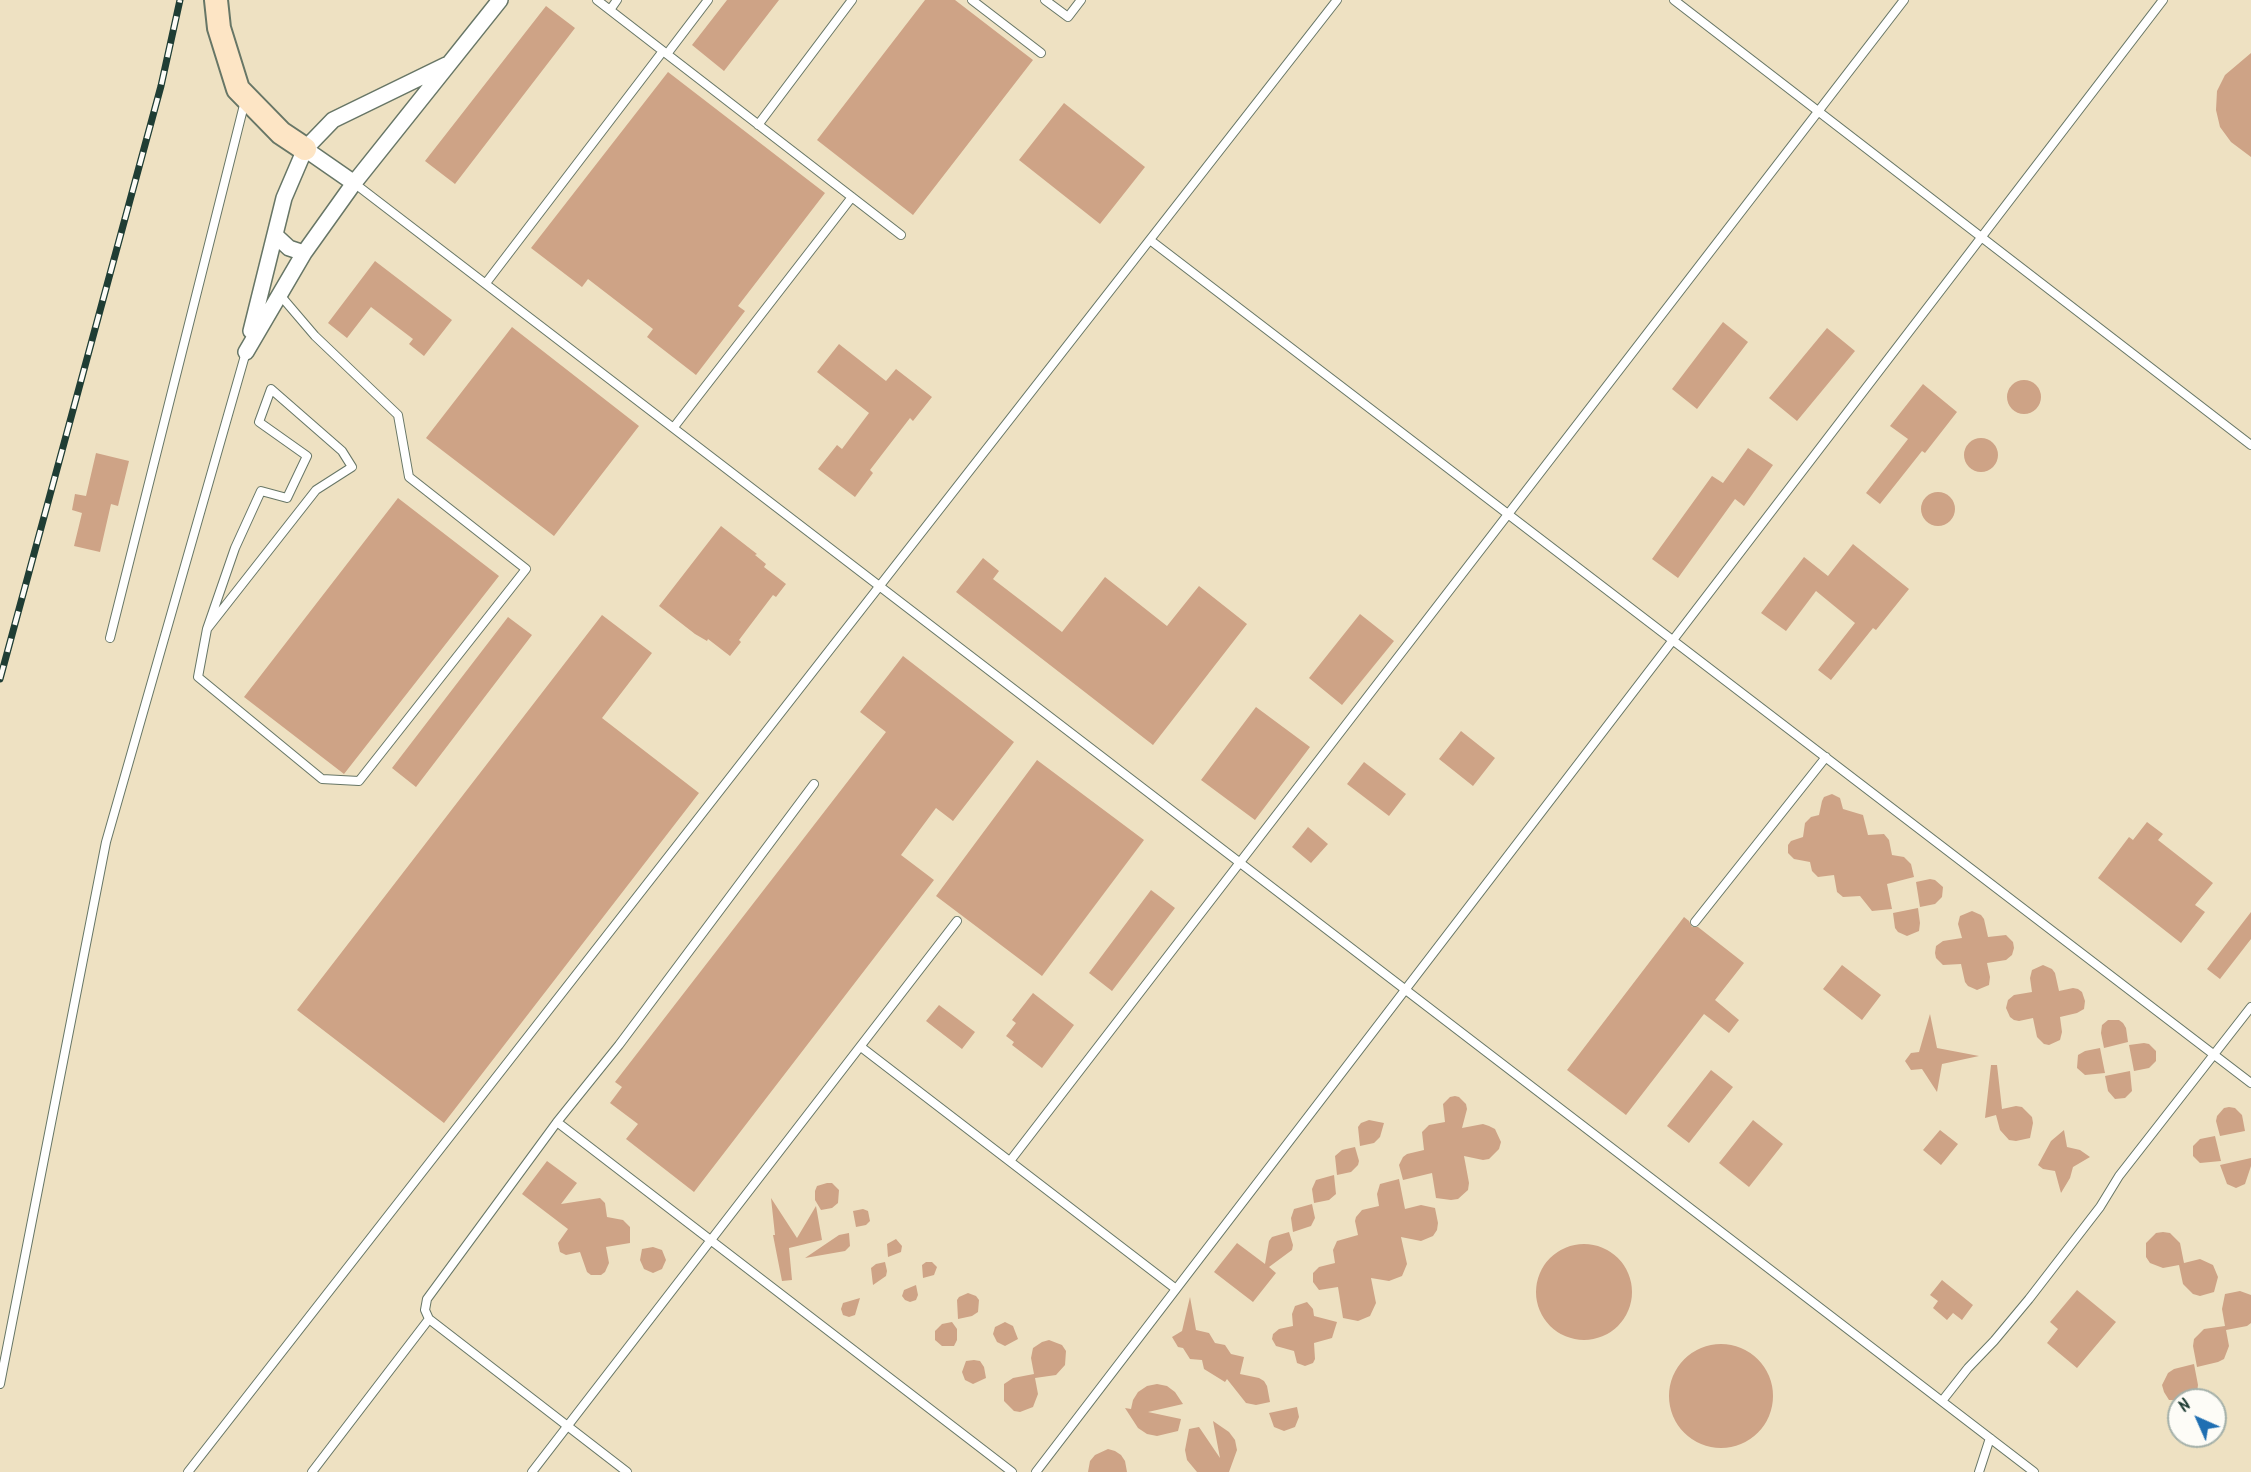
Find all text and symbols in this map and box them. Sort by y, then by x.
north arrow [2167,1388,2227,1448]
text: N [2173,1394,2198,1419]

